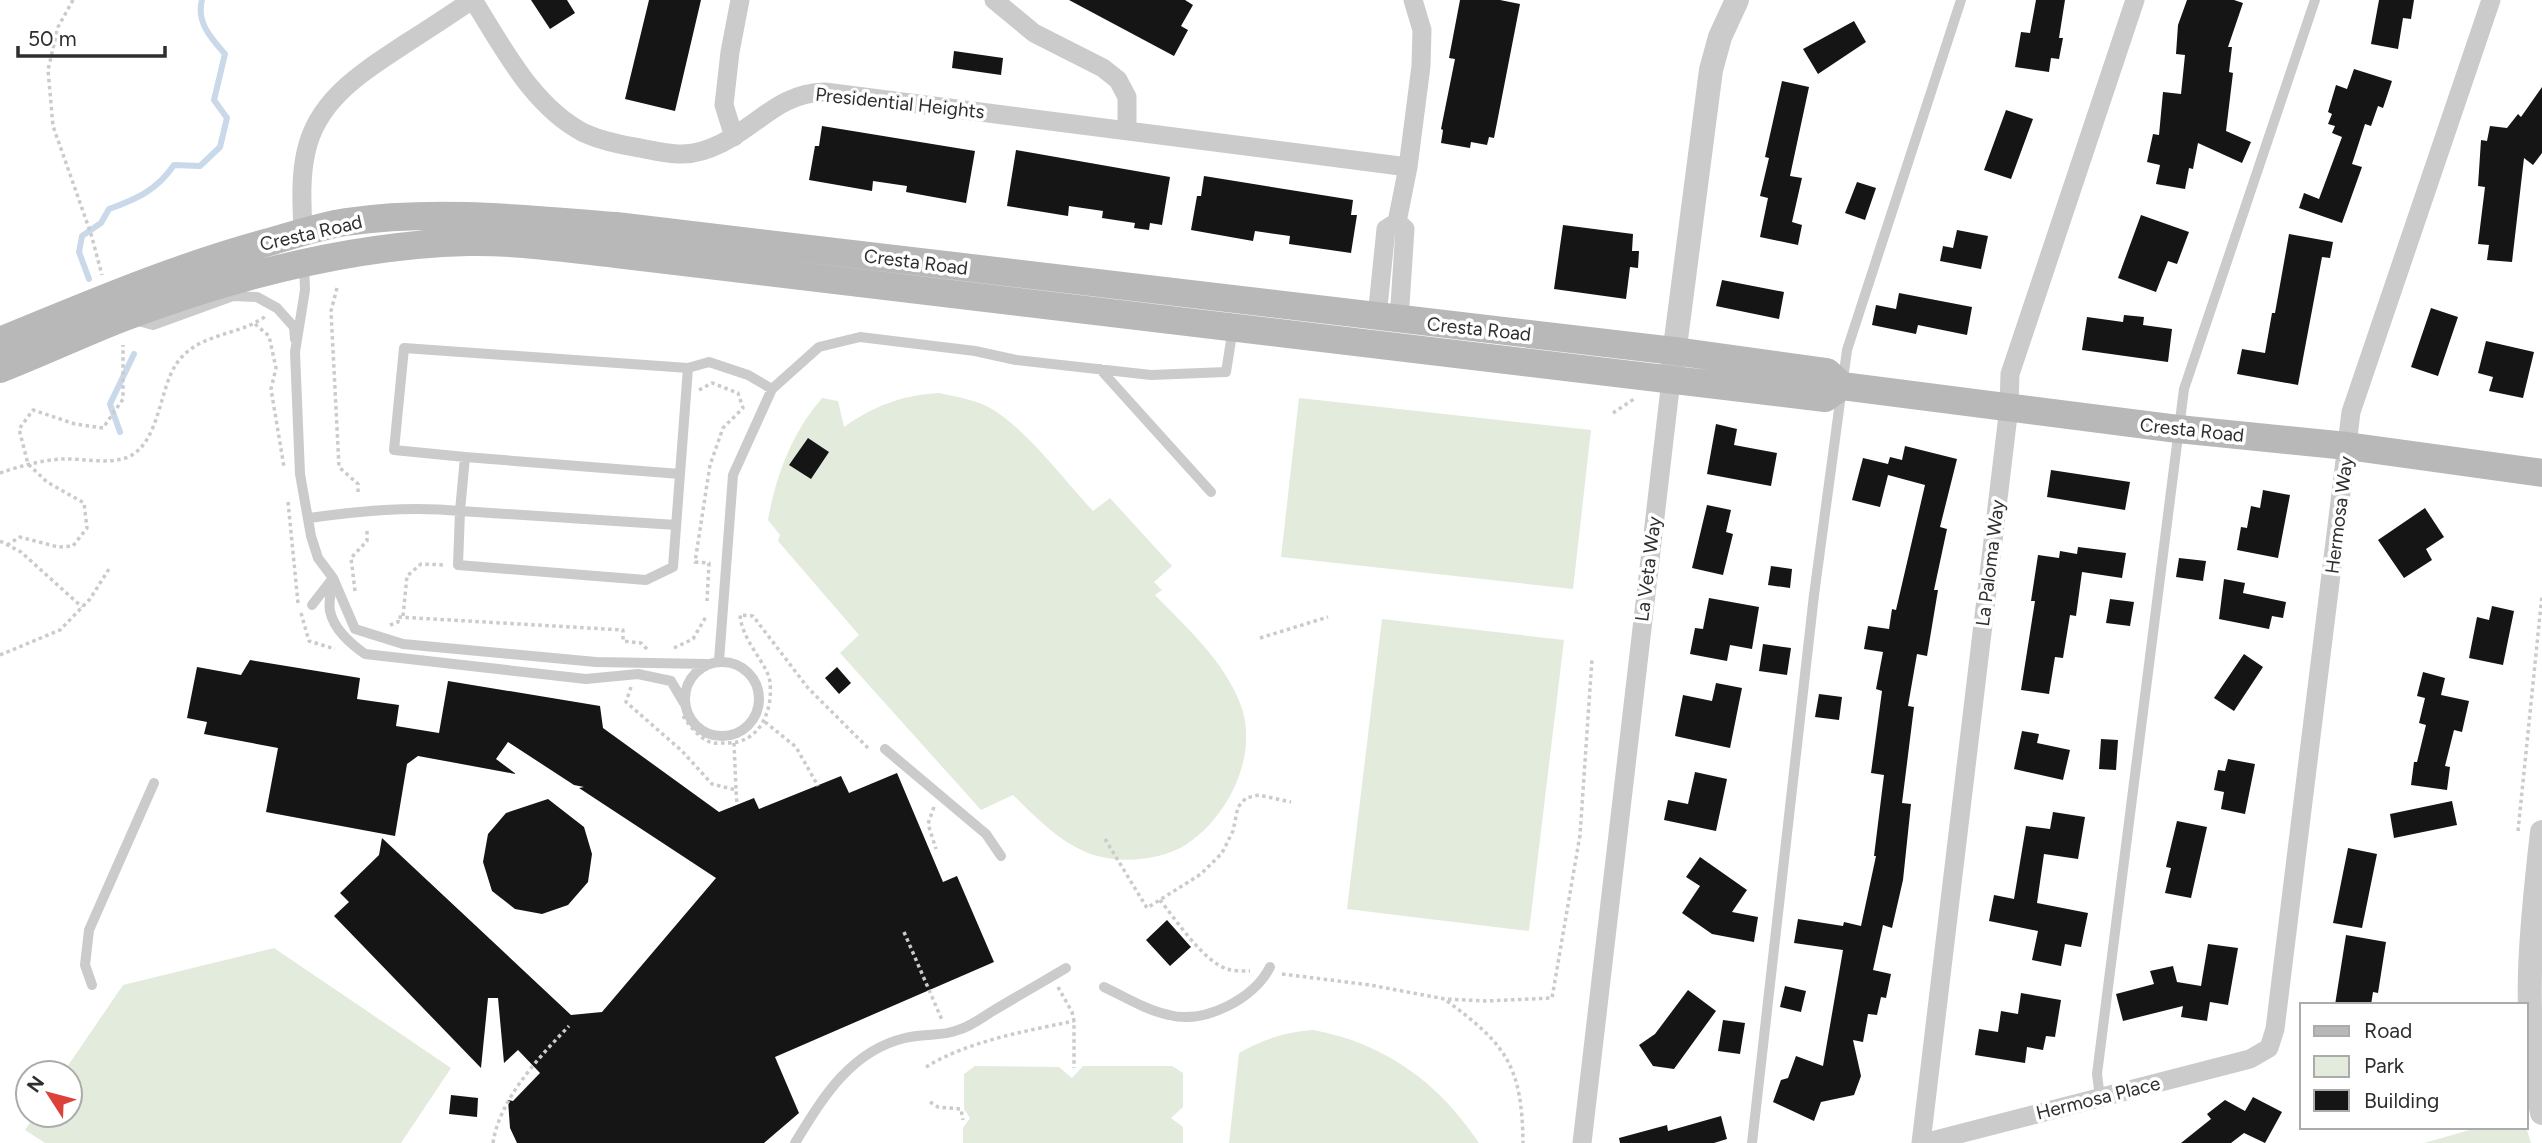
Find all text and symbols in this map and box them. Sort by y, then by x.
scale bar [18,14,164,58]
text: 50 m [28,26,77,51]
street label: Presidential Heights [814,83,986,123]
street label: Cresta Road [257,210,365,256]
street label: Cresta Road [863,244,969,280]
street label: Cresta Road [1426,312,1532,346]
street label: Cresta Road [2139,413,2245,447]
street label: Hermosa Way [2320,455,2358,575]
street label: La Paloma Way [1971,498,2009,628]
street label: La Veta Way [1630,515,1666,623]
legend [2300,1003,2528,1129]
text: Road [2364,1018,2412,1043]
text: Park [2364,1053,2405,1078]
north arrow [14,1059,84,1129]
street label: Hermosa Place [2034,1071,2162,1125]
text: N [22,1072,49,1097]
text: Building [2364,1088,2439,1113]

